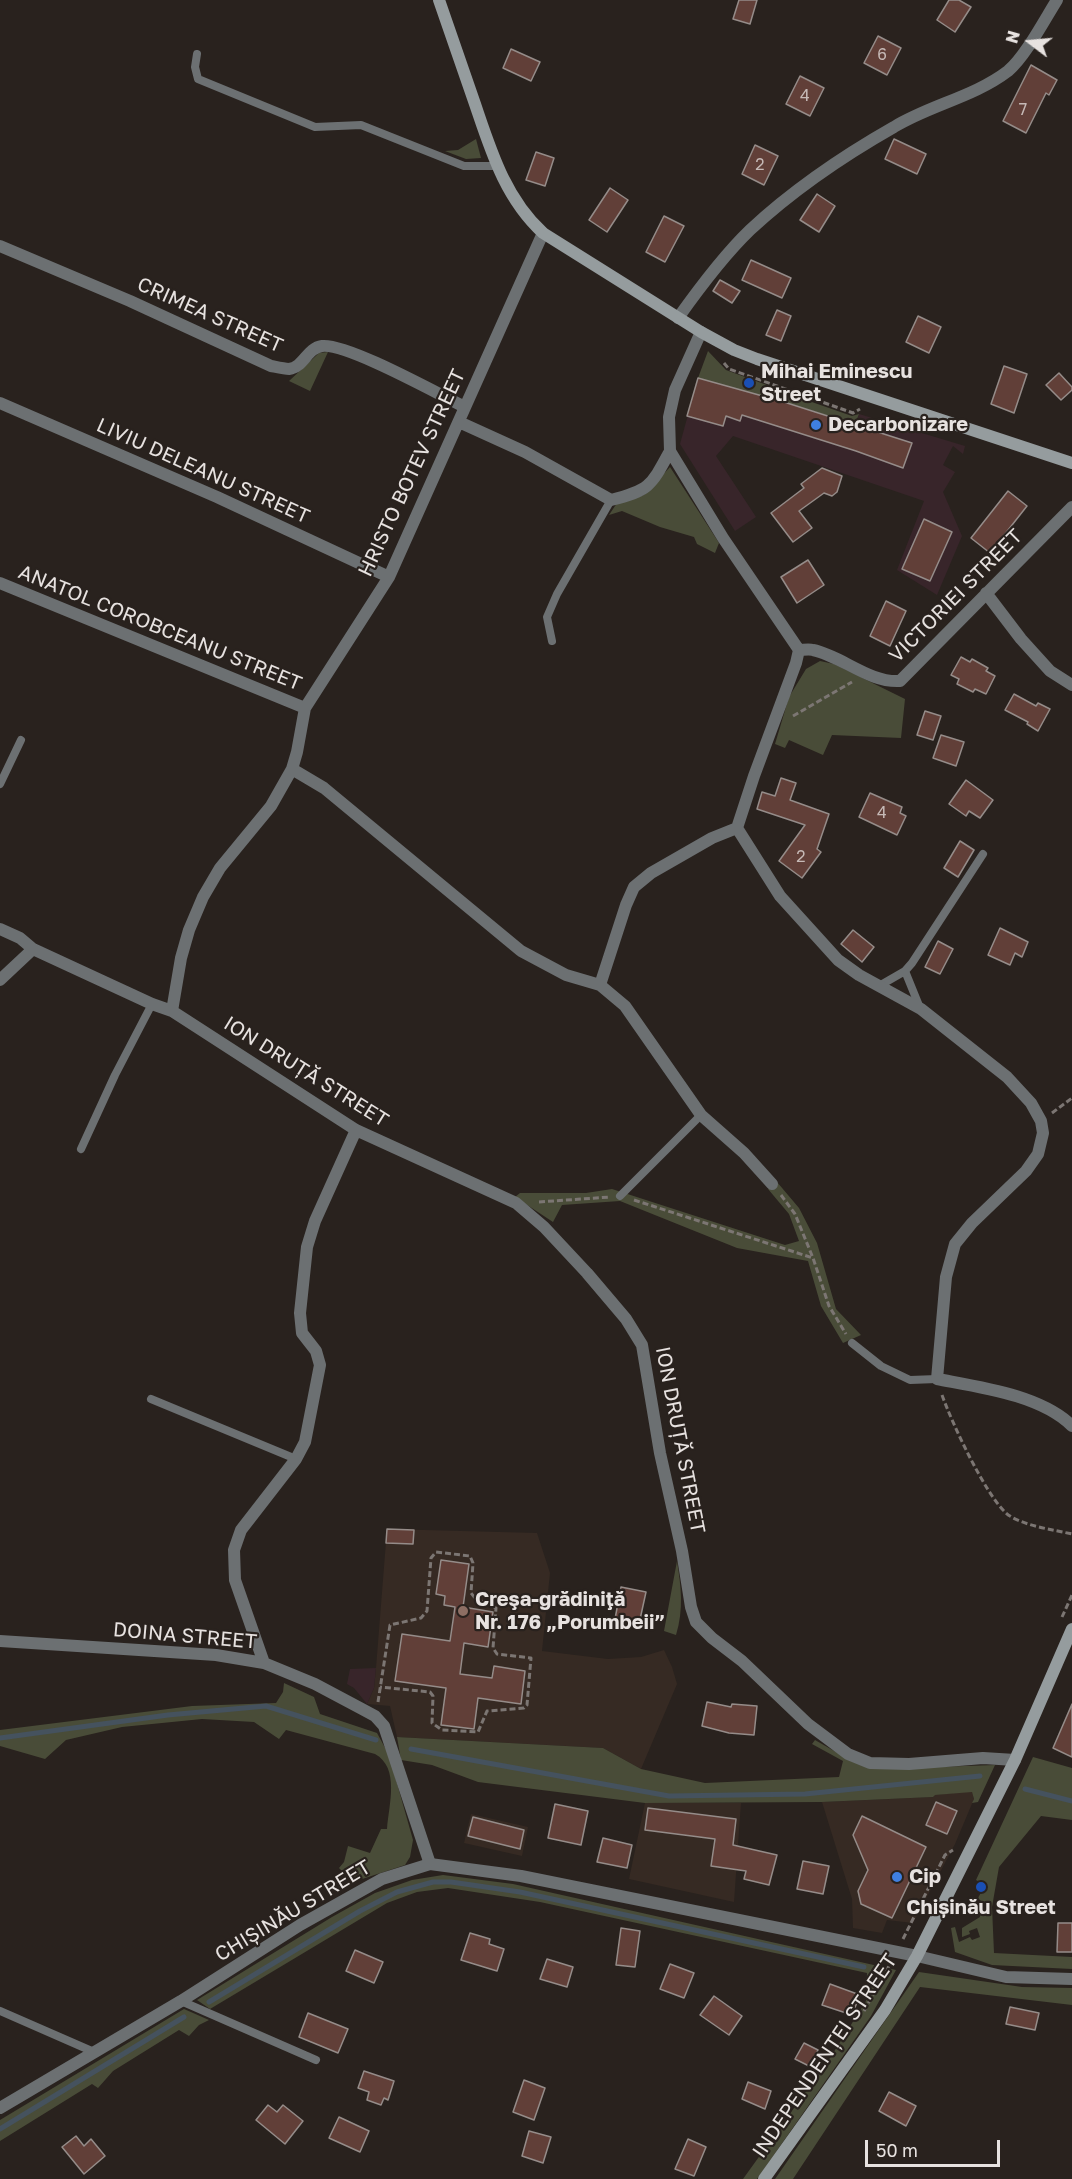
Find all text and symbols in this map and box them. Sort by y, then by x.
north arrow [1000,12,1060,72]
text: N [1001,28,1024,46]
house number: 6 [877,45,887,65]
house number: 4 [800,86,810,106]
house number: 7 [1019,100,1027,120]
house number: 2 [755,155,765,175]
street label: CRIMEA STREET [133,272,287,358]
place label: Mihai Eminescu Street [761,360,912,407]
street label: HRISTO BOTEV STREET [353,366,471,580]
marker: Mihai Eminescu Street [742,376,756,390]
street label: LIVIU DELEANU STREET [93,413,313,529]
place label: Decarbonizare [828,413,968,437]
marker: Decarbonizare [809,418,823,432]
street label: VICTORIEI STREET [884,524,1028,668]
street label: ANATOL COROBCEANU STREET [15,560,305,696]
house number: 4 [877,803,887,823]
house number: 2 [796,847,806,867]
street label: ION DRUȚĂ STREET [219,1012,393,1132]
street label: ION DRUȚĂ STREET [650,1345,710,1535]
place label: Creşa-grădiniţă Nr. 176 „Porumbeii” [475,1588,665,1635]
marker: Creşa-grădiniţă Nr. 176 „Porumbeii” [456,1604,470,1618]
street label: DOINA STREET [112,1618,258,1654]
street label: CHIȘINĂU STREET [211,1855,375,1967]
place label: Cip [909,1865,941,1889]
marker: Cip [890,1870,904,1884]
marker: Chișinău Street [974,1880,988,1894]
place label: Chișinău Street [906,1896,1056,1920]
street label: INDEPENDENȚEI STREET [748,1949,902,2163]
scale bar [868,2128,1003,2166]
text: 50 m [876,2139,918,2161]

